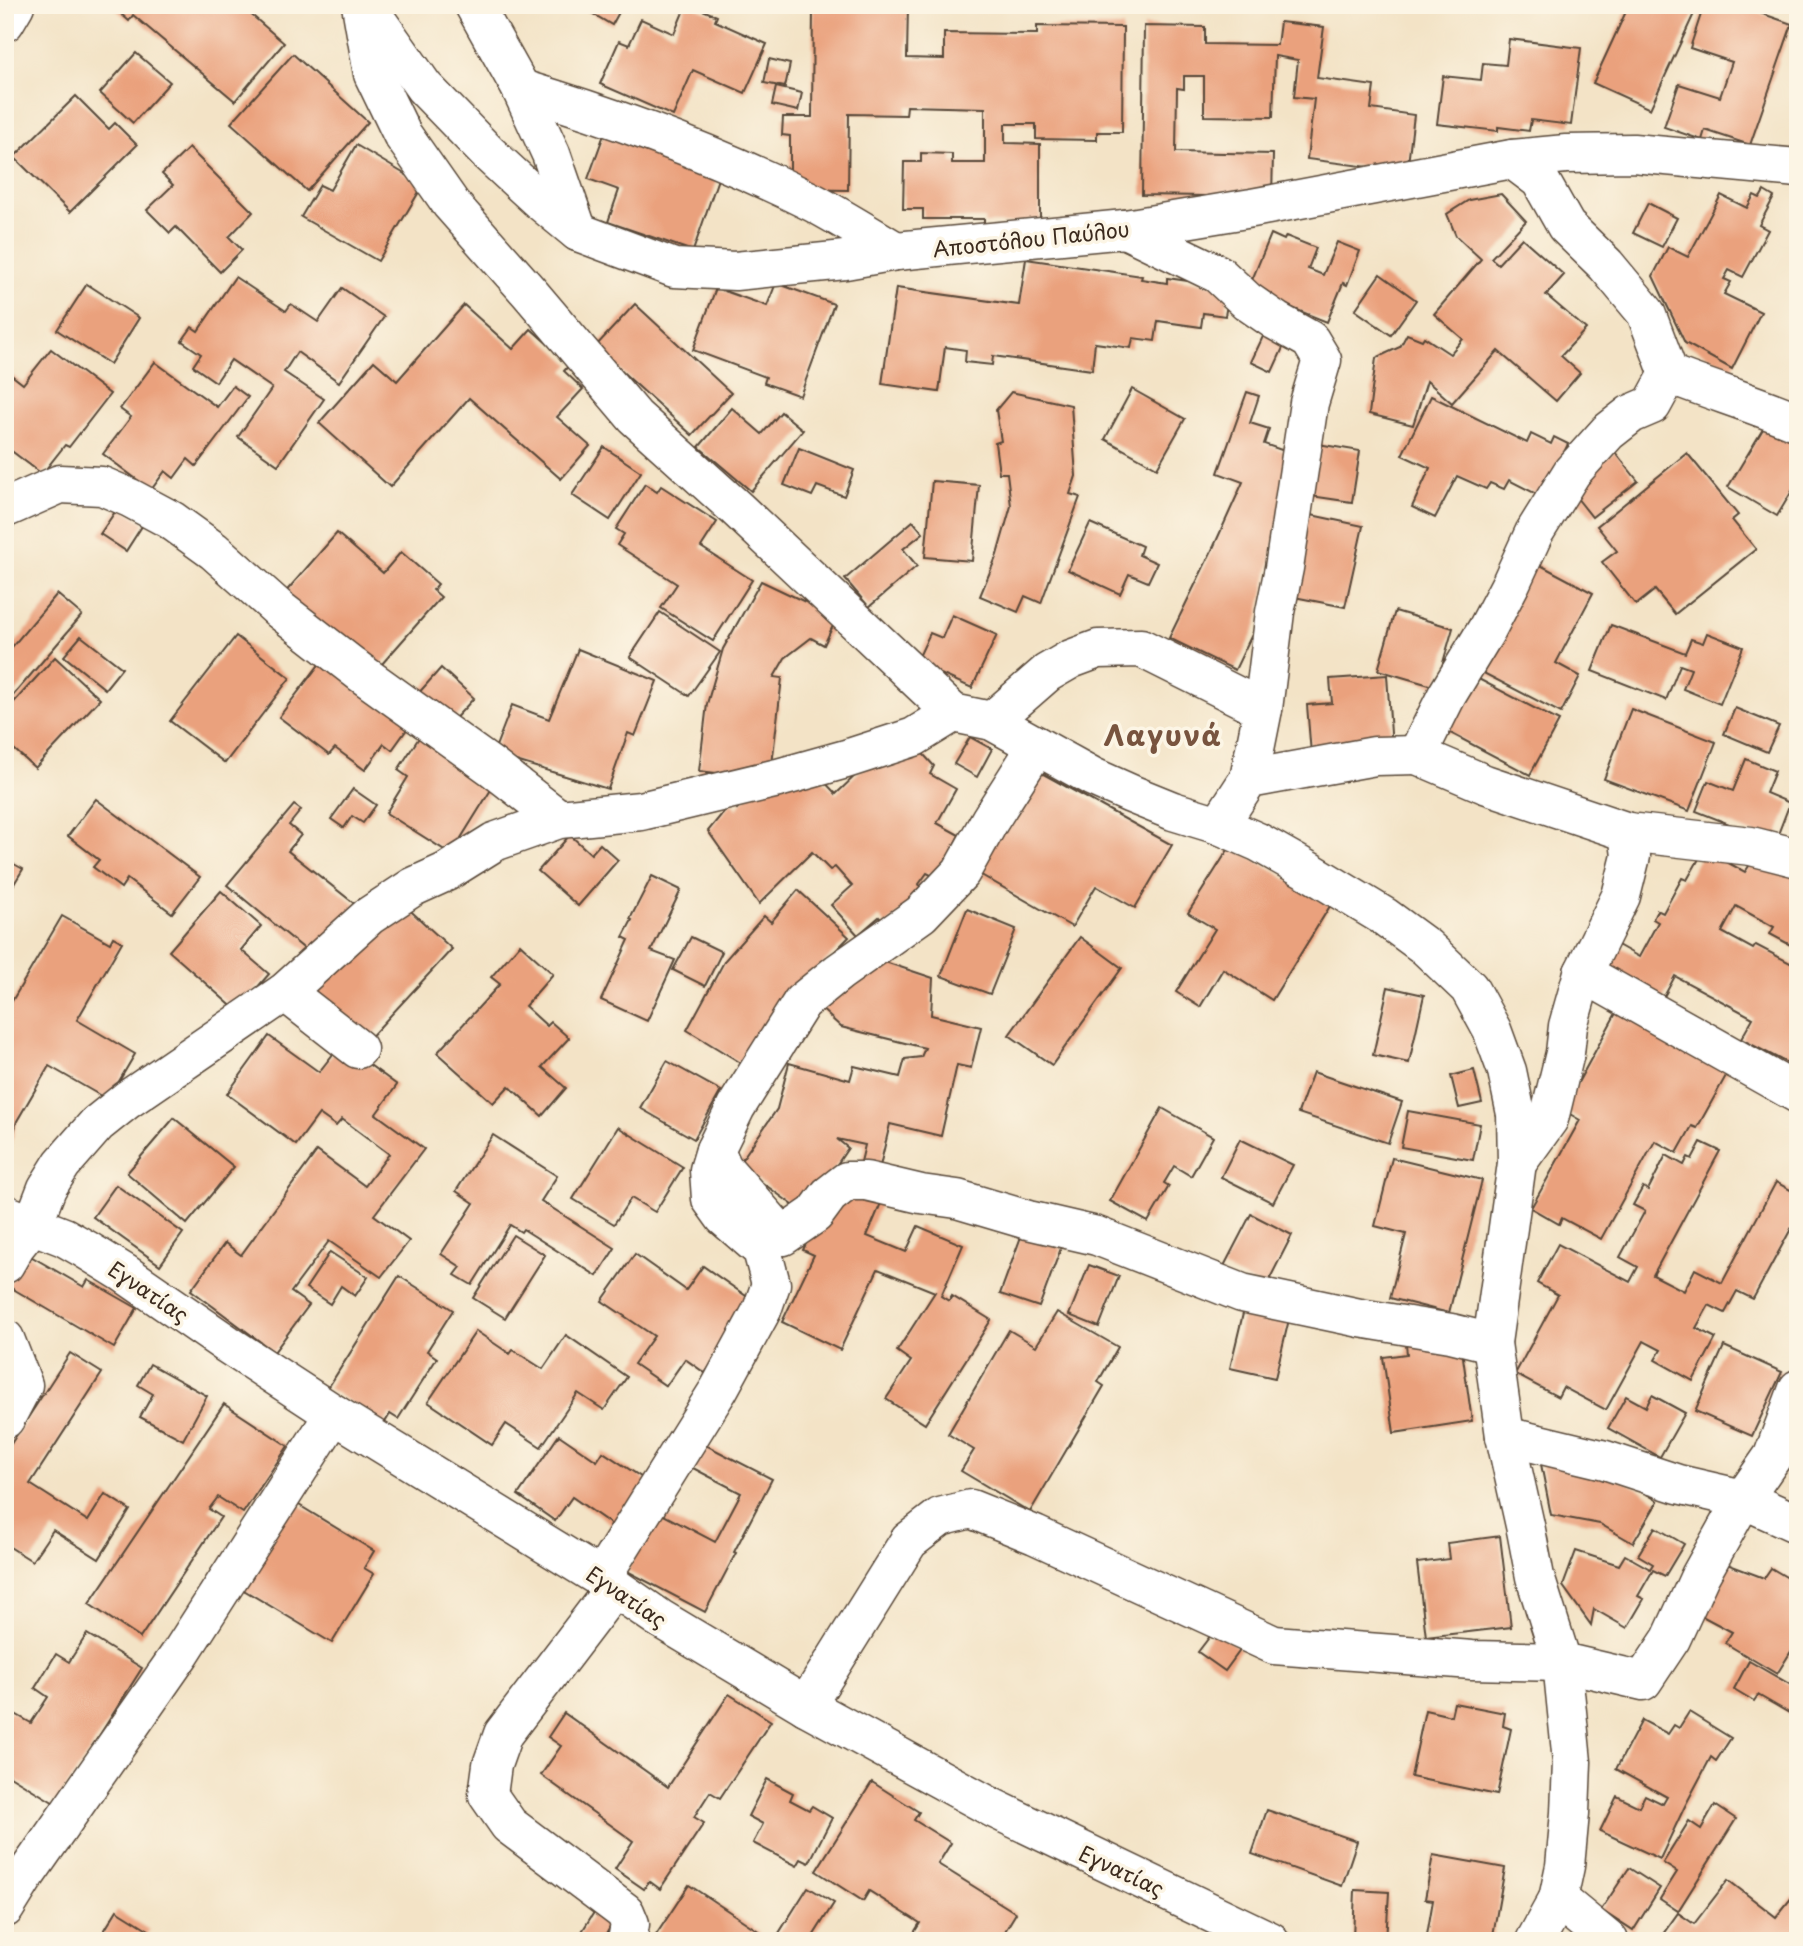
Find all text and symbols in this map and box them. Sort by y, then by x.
street label: Αποστόλου Παύλου [931,212,1131,264]
district label: Λαγυνά [1103,713,1223,756]
street label: Εγνατίας [102,1252,196,1330]
street label: Εγνατίας [580,1557,674,1635]
street label: Εγνατίας [1074,1836,1170,1904]

